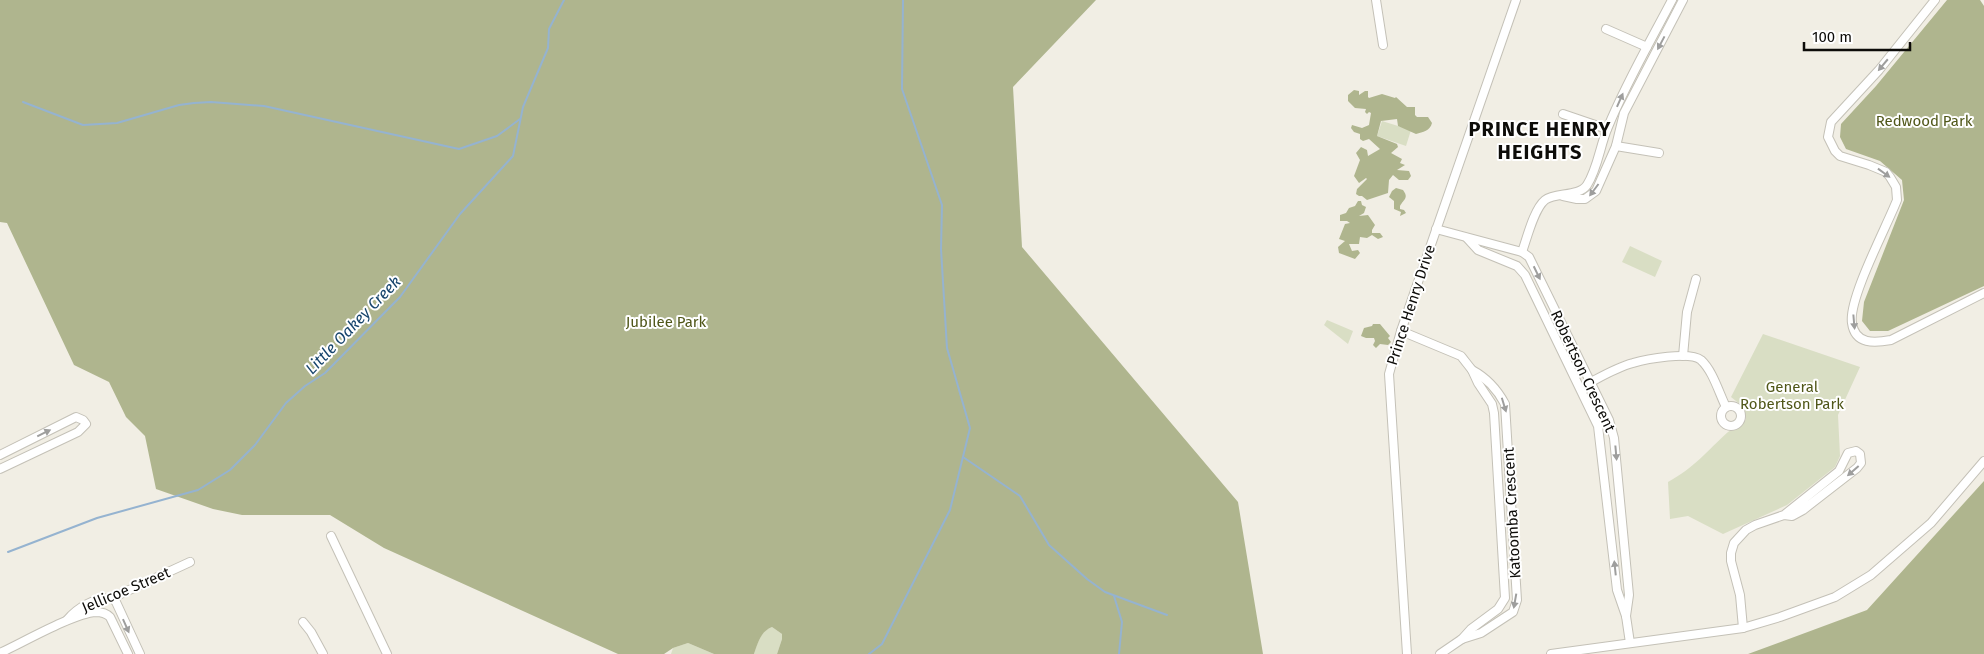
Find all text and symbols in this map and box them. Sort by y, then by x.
scale bar [1804,20,1910,52]
text: 100 m [1812,28,1852,46]
one-way arrow [1657,36,1665,50]
one-way arrow [1877,58,1888,71]
one-way arrow [1616,93,1624,107]
park label: Redwood Park [1876,112,1973,130]
district label: PRINCE HENRY HEIGHTS [1469,117,1612,164]
one-way arrow [1877,168,1891,178]
one-way arrow [1589,183,1600,196]
street label: Prince Henry Drive [1383,242,1439,368]
one-way arrow [1533,266,1541,280]
water label: Little Oakey Creek [301,272,405,378]
street label: Robertson Crescent [1547,307,1619,435]
park label: Jubilee Park [626,313,707,331]
one-way arrow [1850,314,1858,330]
park label: General Robertson Park [1740,378,1844,413]
one-way arrow [1500,397,1508,412]
one-way arrow [37,429,51,437]
one-way arrow [1612,445,1620,461]
street label: Katoomba Crescent [1500,446,1524,579]
one-way arrow [1846,465,1859,476]
one-way arrow [1611,560,1619,576]
street label: Jellicoe Street [79,563,173,617]
one-way arrow [1511,593,1519,609]
one-way arrow [123,619,131,633]

